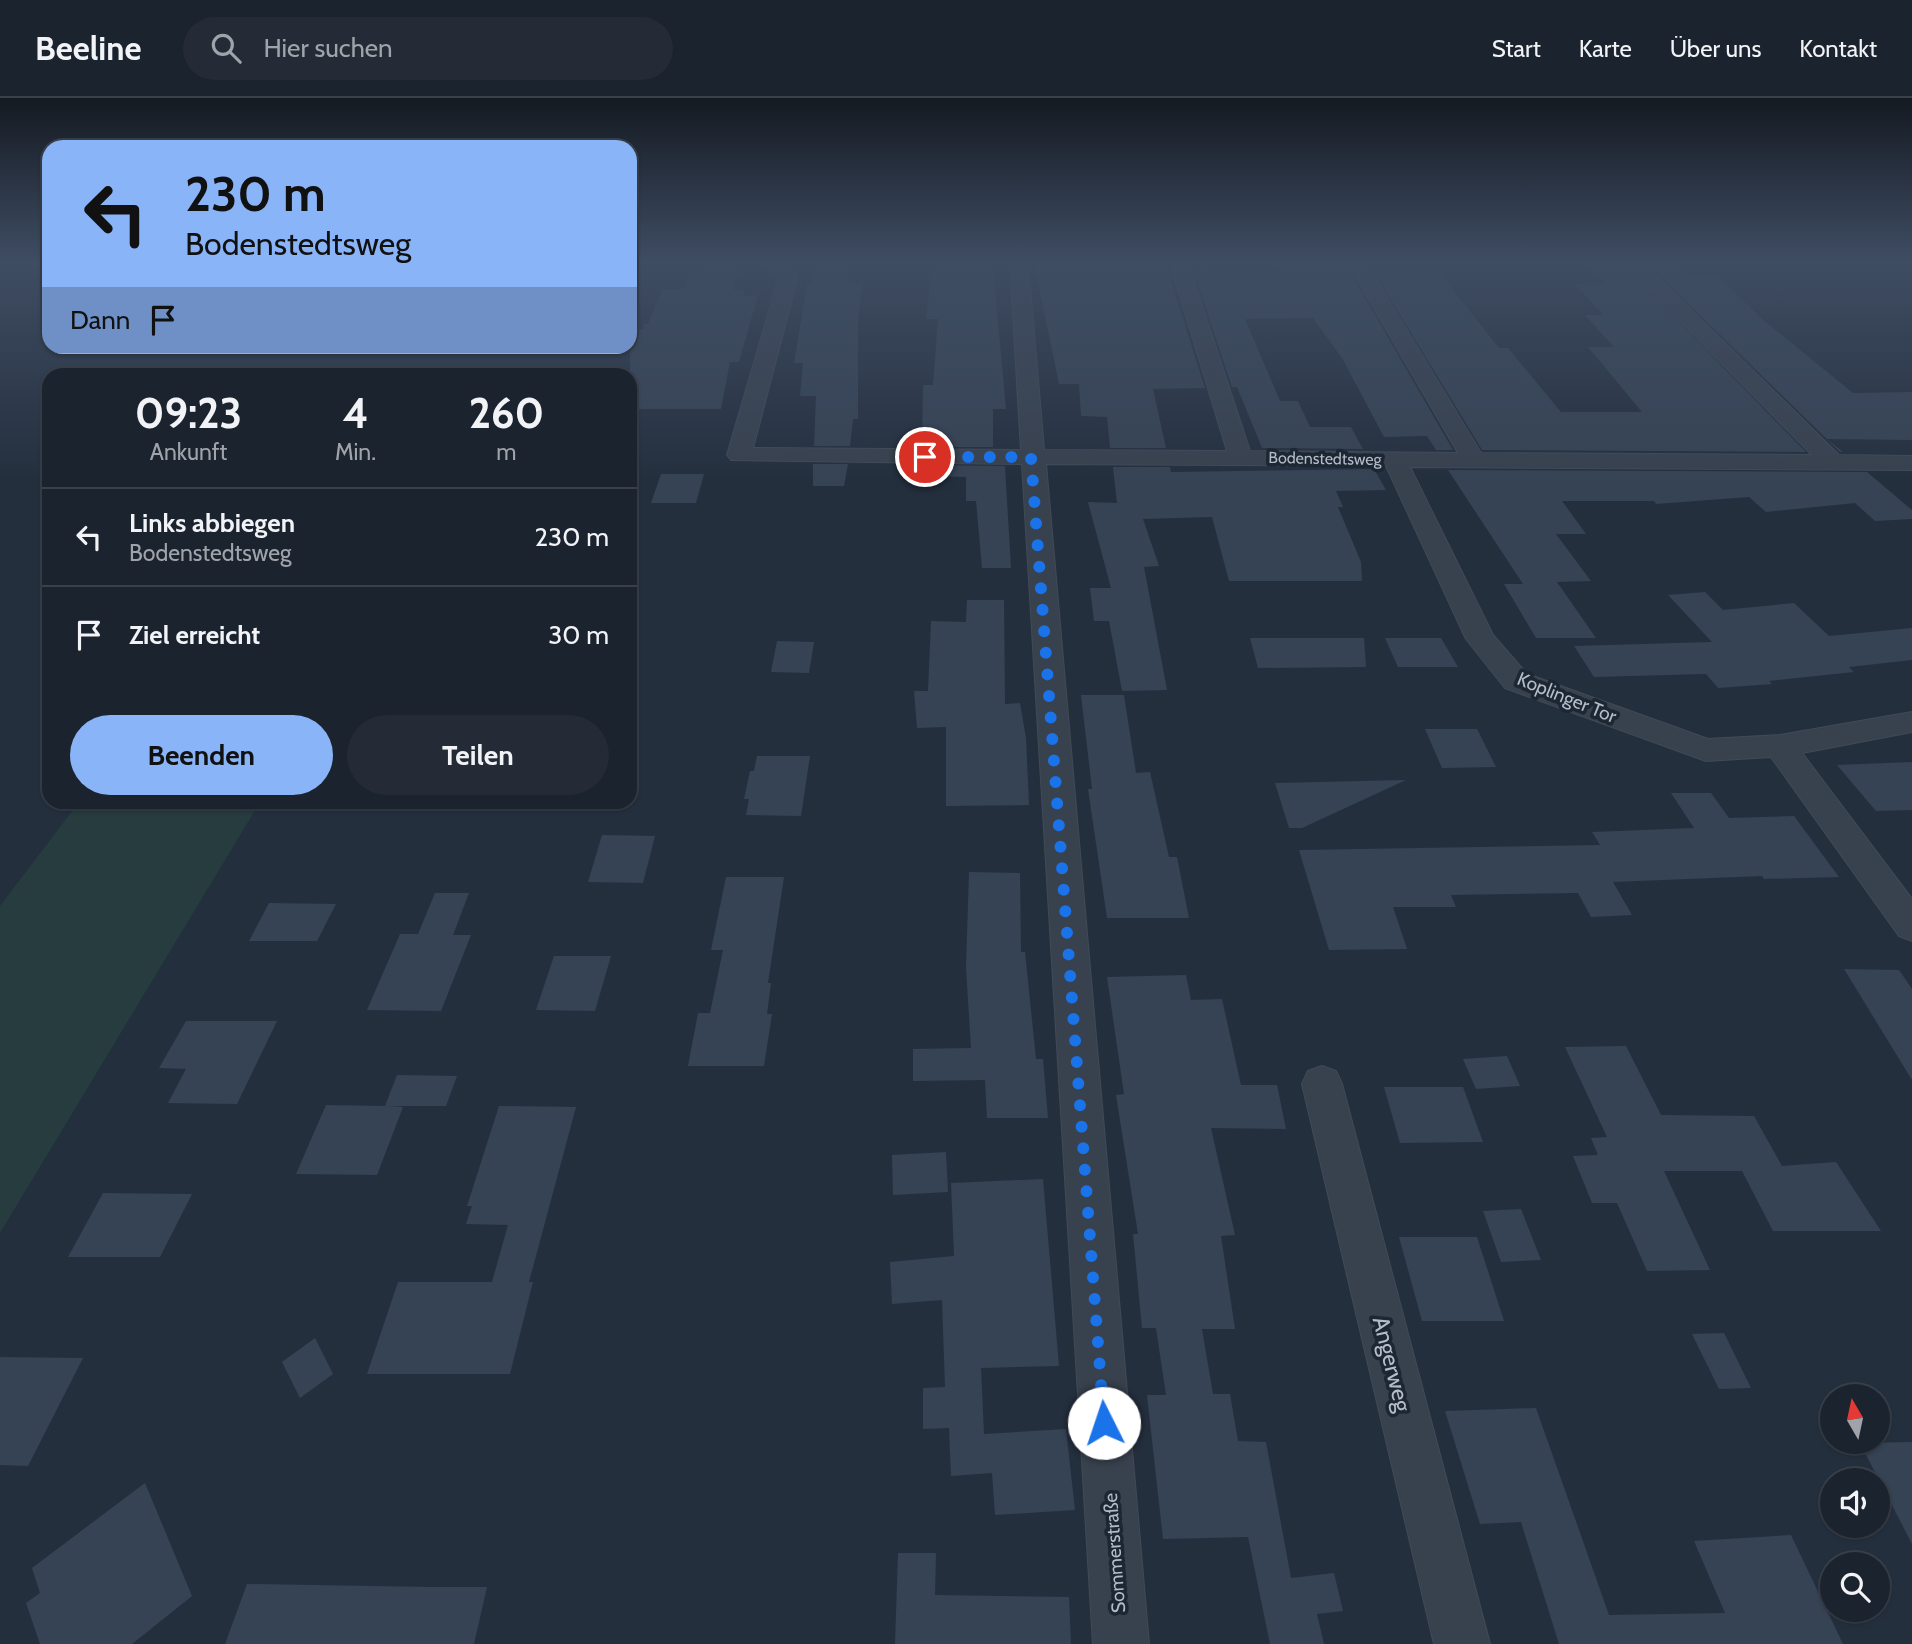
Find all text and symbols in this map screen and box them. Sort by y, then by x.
search box [183,17,673,80]
text: Beeline [35,28,141,68]
icon: search [207,29,245,67]
text: Hier suchen [263,32,393,64]
text: Start [1492,34,1541,63]
text: Karte [1579,34,1632,63]
text: Über uns [1670,34,1761,63]
text: Kontakt [1799,34,1877,63]
text: 230 m [185,164,326,223]
icon: left [70,168,161,259]
text: Bodenstedtsweg [185,224,411,263]
icon: arrive [144,301,182,339]
text: Dann [70,304,130,336]
text: 09:23 [135,387,242,439]
text: 4 [342,387,369,439]
text: 260 [469,387,544,439]
pin [895,427,955,487]
text: Ankunft [150,438,227,466]
text: Min. [335,438,376,466]
text: m [496,438,517,466]
icon: arrive [906,438,944,476]
street label: Bodenstedtsweg [1268,448,1383,469]
text: Links abbiegen [129,507,295,539]
icon: left [70,518,108,556]
text: 230 m [535,521,609,553]
text: Bodenstedtsweg [129,539,292,567]
icon: arrive [70,616,108,654]
text: Ziel erreicht [129,619,260,651]
text: 30 m [548,619,609,651]
street label: Koplinger Tor [1514,667,1620,728]
button: Beenden [70,715,333,795]
button: Teilen [347,715,609,795]
street label: Angerweg [1367,1313,1417,1415]
north arrow [1820,1384,1890,1454]
map controls [1820,1384,1890,1622]
position arrow [1067,1386,1141,1460]
button: sound [1820,1468,1890,1538]
street label: Sommerstraße [1099,1492,1130,1614]
button: search [1820,1552,1890,1622]

